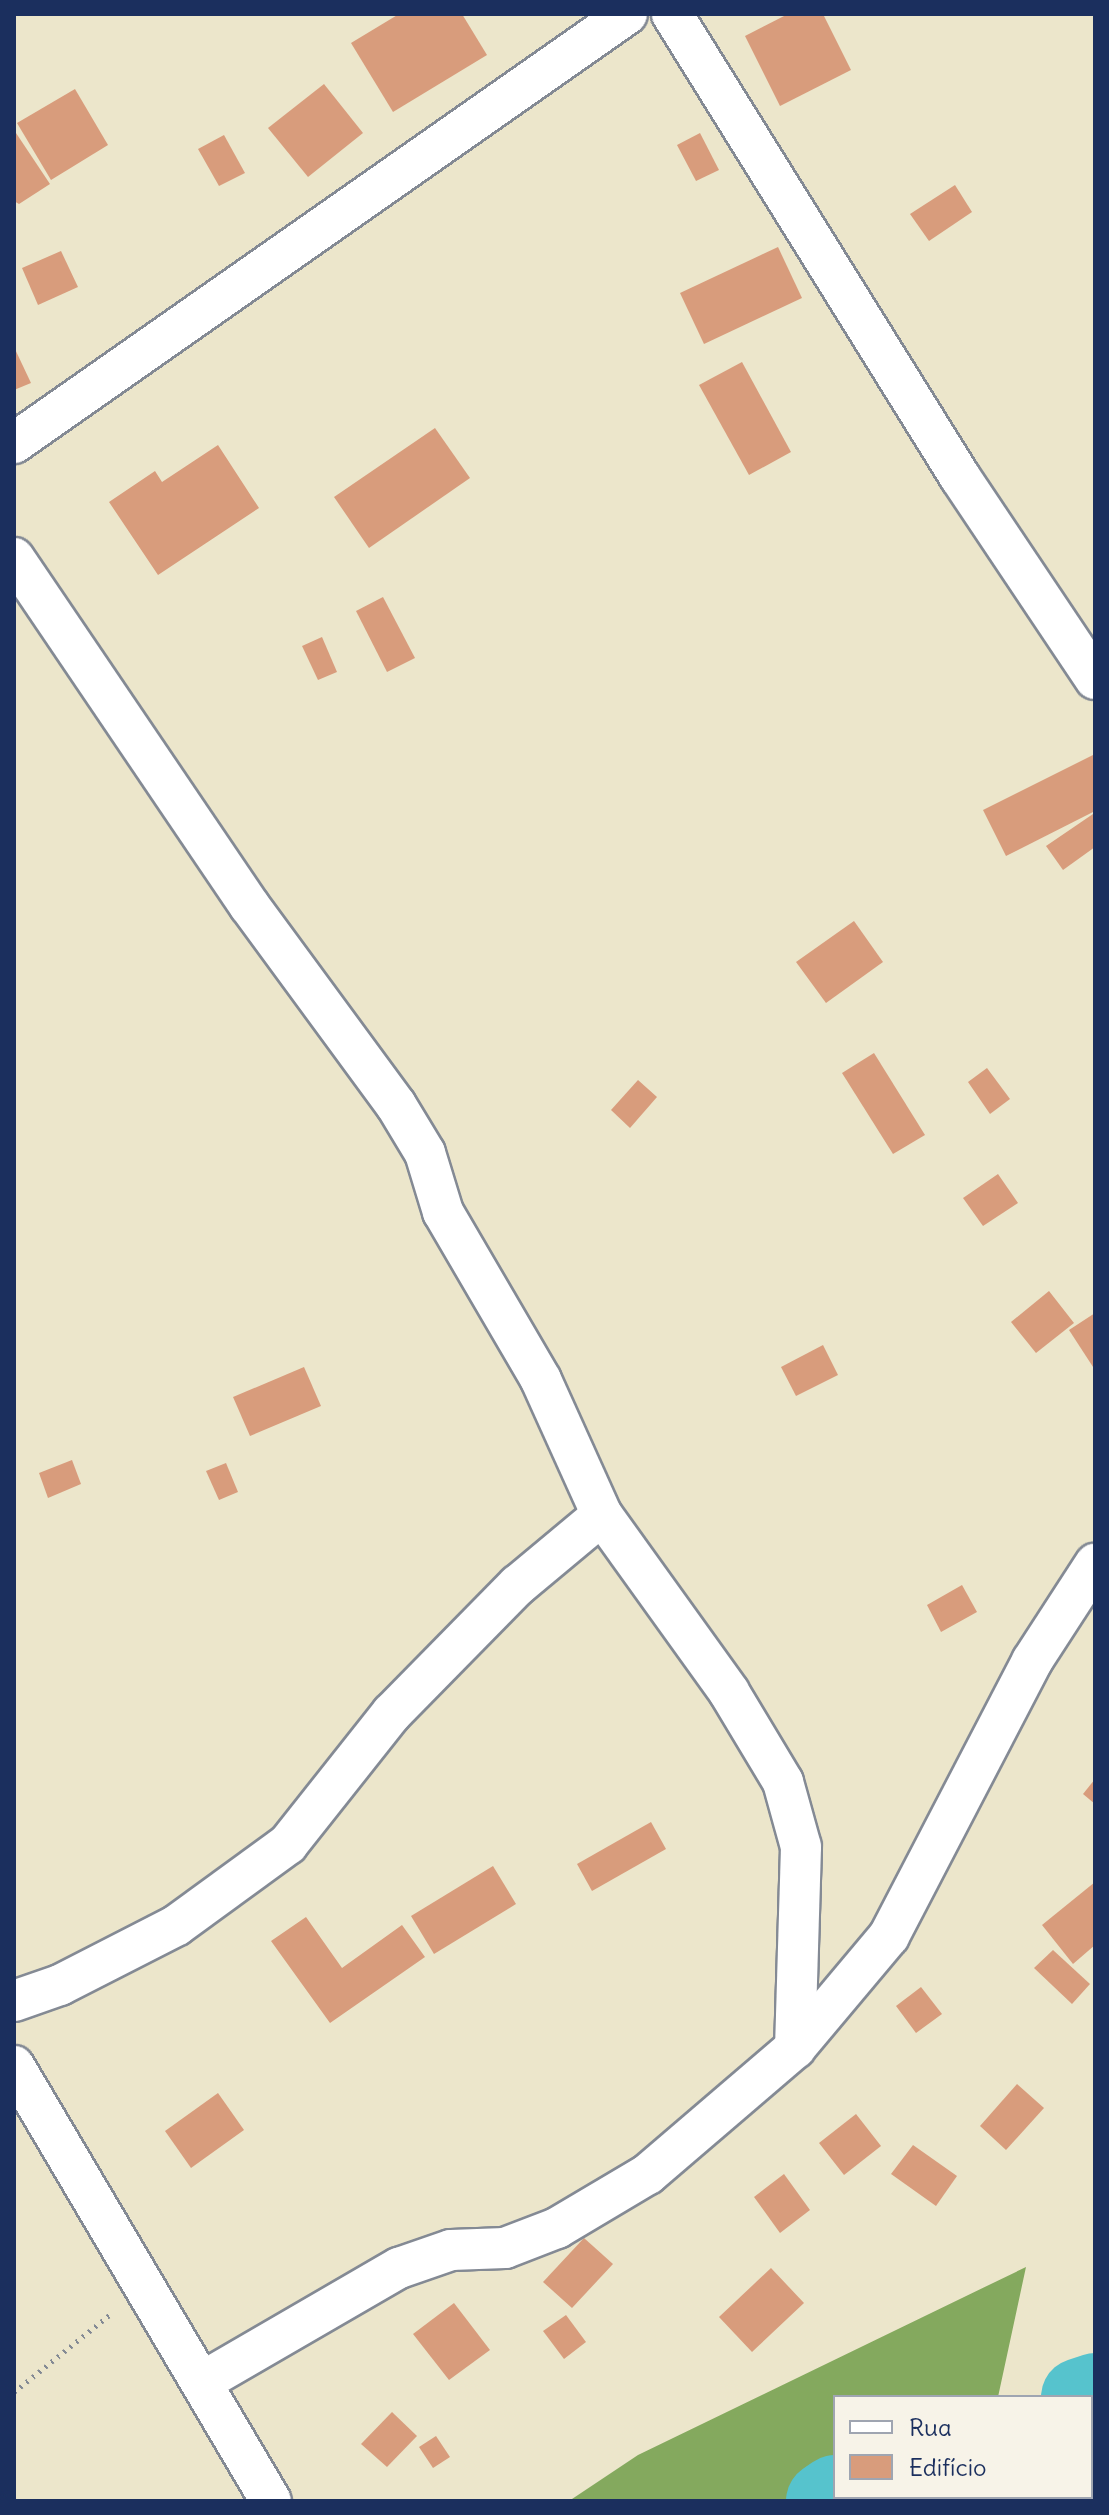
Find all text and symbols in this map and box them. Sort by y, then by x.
legend [833,2395,1093,2499]
text: Rua [909,2412,952,2442]
text: Edifício [909,2452,987,2482]

